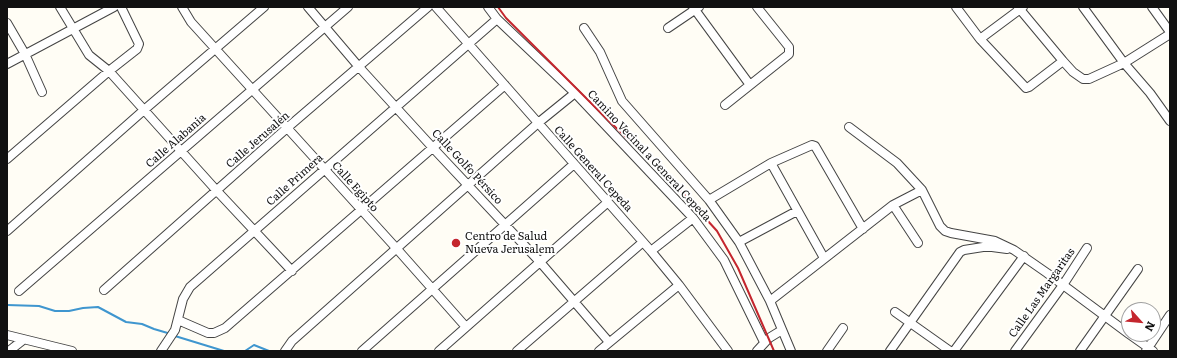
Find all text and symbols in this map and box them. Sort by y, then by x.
street label: Camino Vecinal a General Cepeda [585,88,713,224]
street label: Calle Jerusalén [224,109,292,171]
street label: Calle Alabania [143,111,209,171]
street label: Calle General Cepeda [551,123,635,215]
street label: Calle Golfo Pérsico [429,127,505,207]
street label: Calle Primera [264,151,326,209]
street label: Calle Egipto [329,159,381,215]
place label: Centro de Salud Nueva Jerusalem [465,230,555,256]
marker: Centro de Salud Nueva Jerusalem [450,237,462,249]
street label: Calle Las Margaritas [1006,246,1078,340]
north arrow [1121,302,1161,342]
text: N [1142,319,1160,335]

